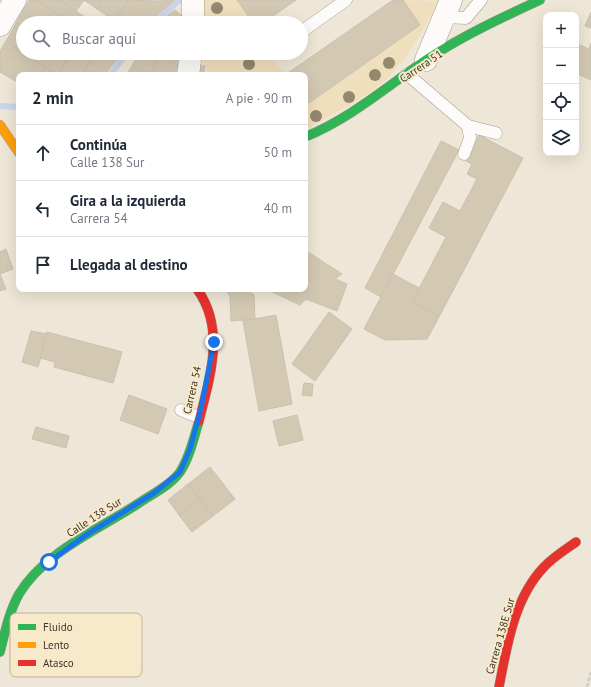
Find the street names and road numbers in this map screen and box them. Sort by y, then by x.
street label: Carrera 51 [397,47,445,85]
street label: Carrera 54 [180,365,204,415]
street label: Calle 138 Sur [64,494,124,540]
street label: Carrera 138E Sur [482,596,518,676]

